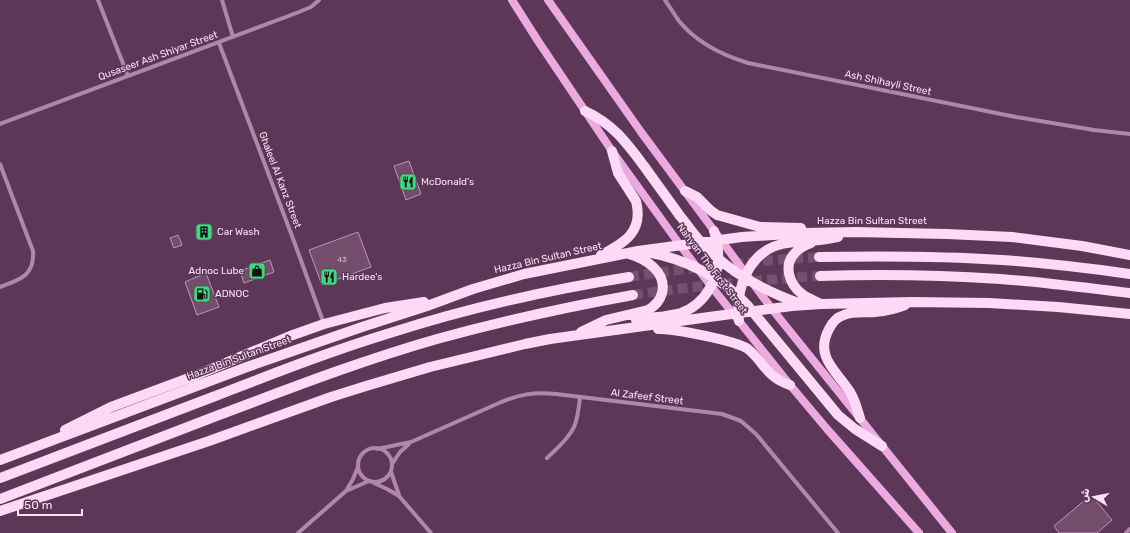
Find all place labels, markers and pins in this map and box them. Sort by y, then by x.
restaurant icon: McDonald's [398,172,418,192]
place label: McDonald's [421,176,474,188]
building icon: Car Wash [194,222,214,242]
place label: Car Wash [217,226,260,238]
shop icon: Adnoc Lube [247,261,267,281]
place label: Adnoc Lube [189,265,244,277]
restaurant icon: Hardee's [319,267,339,287]
place label: Hardee's [342,271,382,283]
fuel station icon: ADNOC [192,284,212,304]
place label: ADNOC [215,288,249,300]

